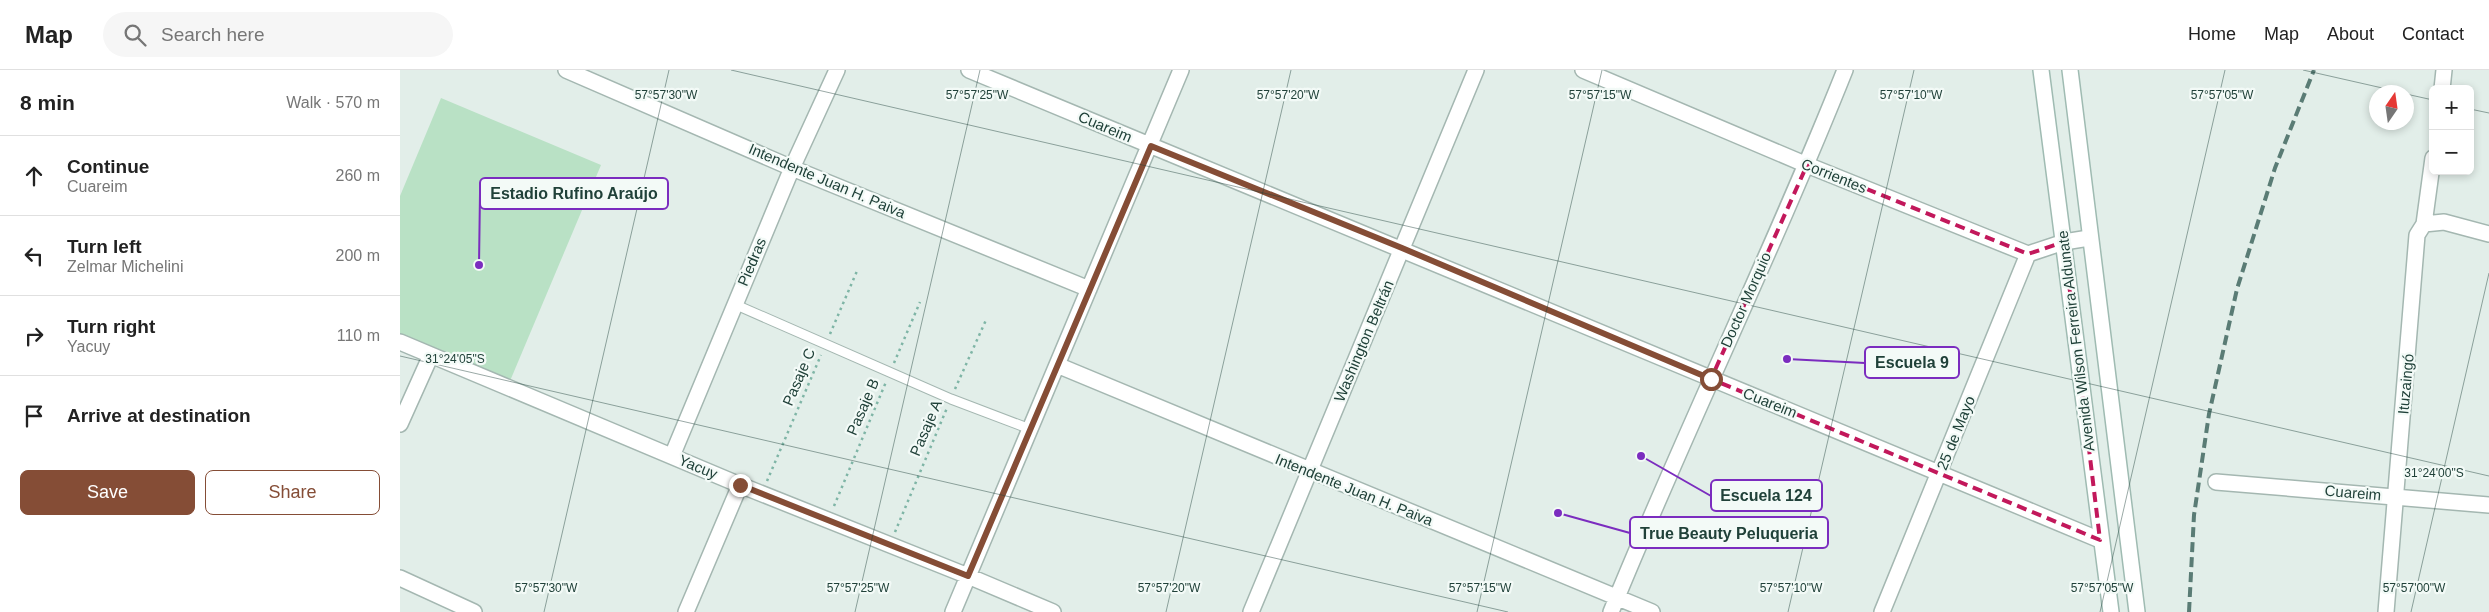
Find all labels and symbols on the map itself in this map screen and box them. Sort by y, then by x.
north arrow [2369,85,2414,130]
text: 57°57'30"W [635,88,698,102]
text: 57°57'25"W [946,88,1009,102]
text: 57°57'20"W [1257,88,1320,102]
text: 57°57'15"W [1569,88,1632,102]
text: 57°57'10"W [1880,88,1943,102]
text: 57°57'05"W [2191,88,2254,102]
street label: Cuareim [1076,108,1135,145]
street label: Intendente Juan H. Paiva [746,140,909,222]
street label: Corrientes [1799,155,1869,196]
callout: Estadio Rufino Araújo [480,178,668,209]
text: Estadio Rufino Araújo [490,185,658,202]
street label: Avenida Wilson Ferreira Aldunate [2054,230,2097,452]
street label: Piedras [734,235,769,289]
street label: Doctor Morquio [1717,249,1774,350]
street label: Washington Beltrán [1330,277,1397,404]
street label: Pasaje C [779,345,818,408]
callout: Escuela 9 [1865,347,1959,378]
text: 31°24'05"S [425,352,485,366]
street label: Ituzaingó [2394,353,2417,415]
text: Escuela 9 [1875,354,1949,371]
route start [1700,368,1723,391]
street label: Pasaje B [843,376,882,438]
street label: Cuareim [1741,384,1800,421]
street label: 25 de Mayo [1933,393,1978,472]
street label: Pasaje A [906,397,945,458]
street label: Intendente Juan H. Paiva [1273,450,1436,529]
street label: Yacuy [676,451,721,482]
text: 31°24'00"S [2404,466,2464,480]
route end [729,474,752,497]
callout: Escuela 124 [1711,480,1822,511]
street label: Cuareim [2324,482,2382,503]
text: Escuela 124 [1720,487,1812,504]
callout: True Beauty Peluqueria [1630,517,1828,548]
text: True Beauty Peluqueria [1640,525,1818,542]
text: 57°57'30"W [515,581,578,595]
text: 57°57'25"W [827,581,890,595]
text: 57°57'20"W [1138,581,1201,595]
text: 57°57'15"W [1449,581,1512,595]
text: 57°57'10"W [1760,581,1823,595]
text: 57°57'05"W [2071,581,2134,595]
text: 57°57'00"W [2383,581,2446,595]

